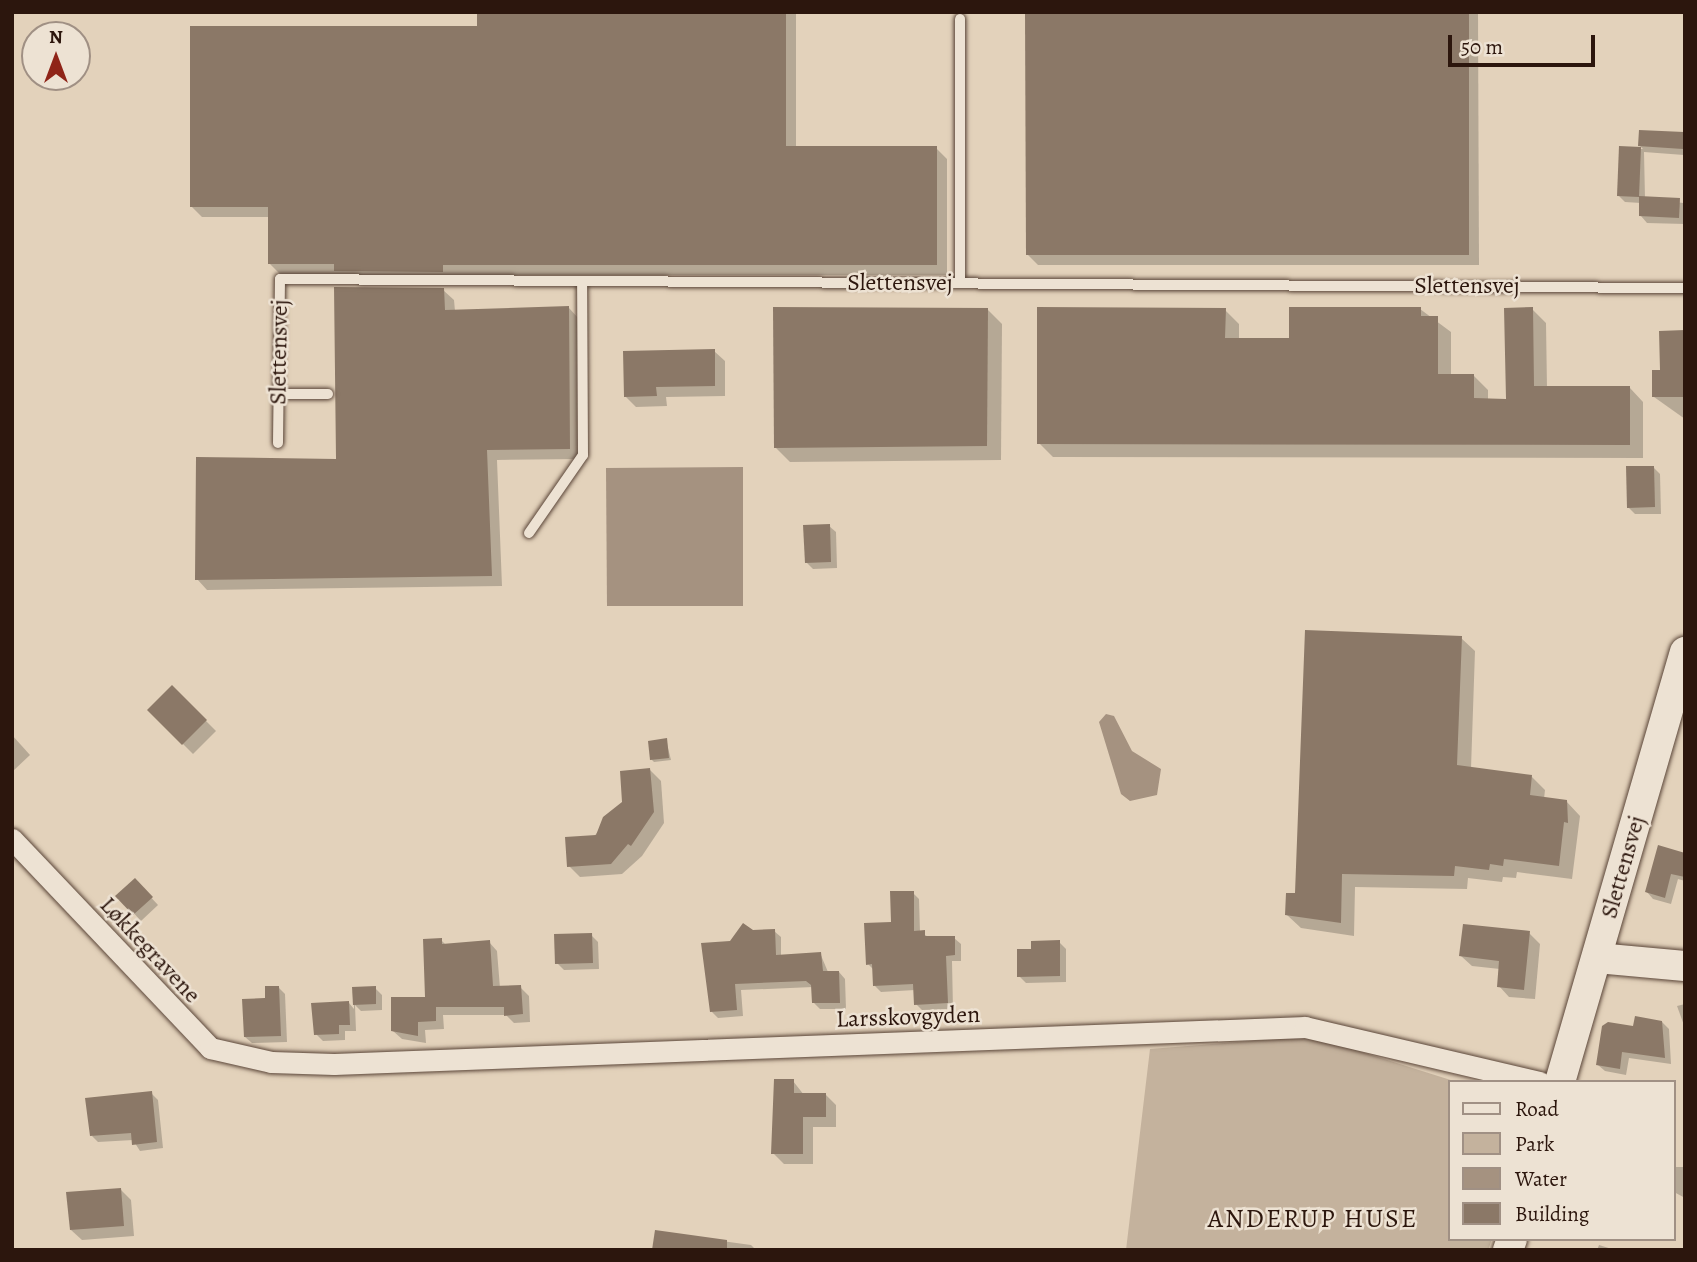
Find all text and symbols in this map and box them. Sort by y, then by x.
north arrow [21,21,91,91]
scale bar [1452,21,1599,65]
text: N [49,24,63,50]
text: 50 m [1461,33,1503,61]
street label: Slettensvej [847,269,953,297]
street label: Slettensvej [1414,272,1520,300]
street label: Slettensvej [264,299,294,405]
street label: Slettensvej [1595,812,1651,922]
street label: Løkkegravene [94,891,206,1009]
street label: Larsskovgyden [835,1000,981,1034]
legend [1448,1080,1676,1241]
text: Road [1515,1095,1559,1123]
text: Park [1515,1130,1554,1158]
text: Water [1515,1165,1567,1193]
text: Building [1515,1200,1589,1228]
district label: ANDERUP HUSE [1209,1203,1417,1235]

